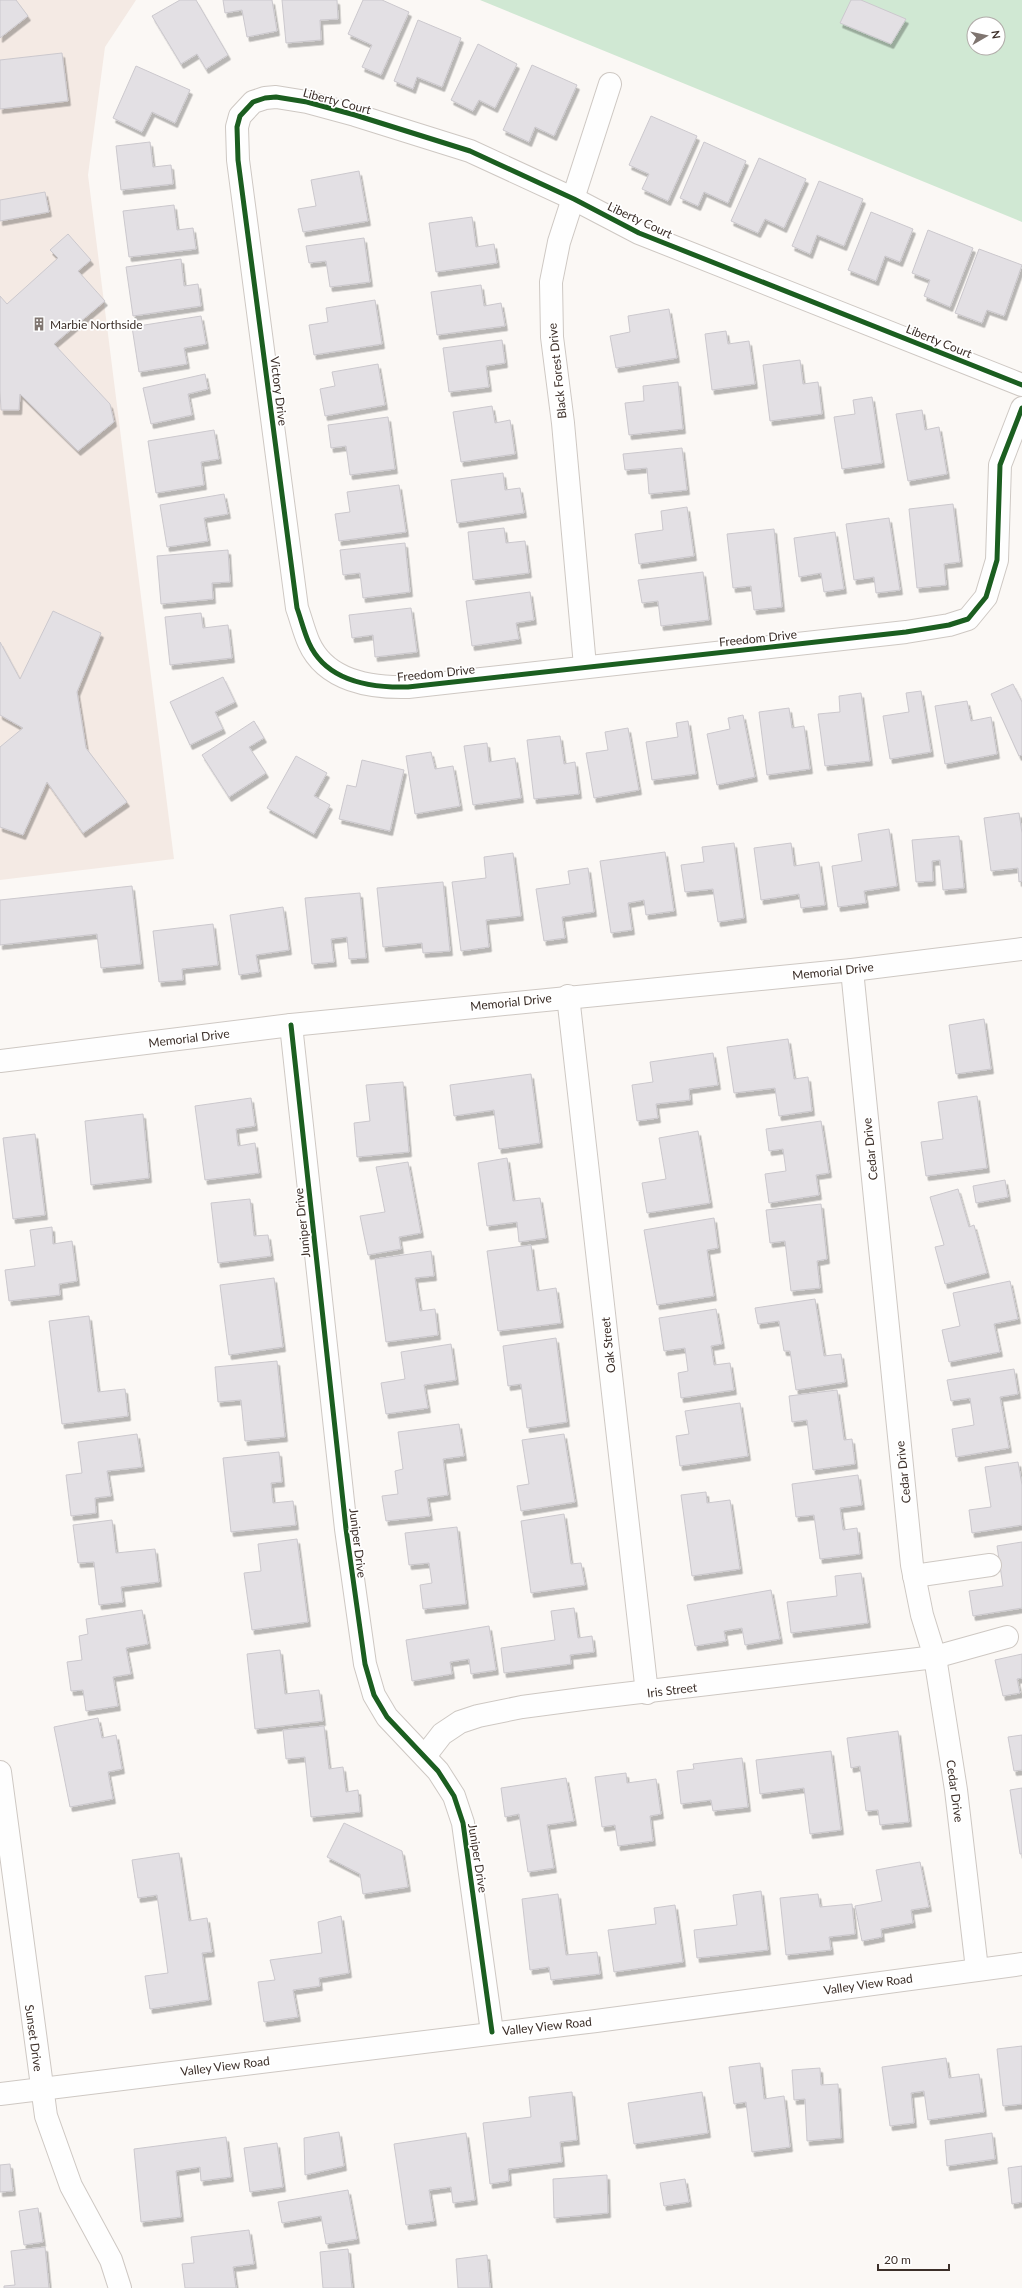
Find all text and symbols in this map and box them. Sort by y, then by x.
north arrow [966,16,1006,56]
text: N [989,29,1003,40]
street label: Liberty Court [301,85,373,117]
street label: Liberty Court [605,198,675,242]
building icon: Marbie Northside [31,316,47,332]
place label: Marbie Northside [50,317,143,332]
street label: Liberty Court [904,321,975,361]
street label: Black Forest Drive [545,322,569,420]
street label: Victory Drive [267,355,291,427]
street label: Freedom Drive [718,626,798,650]
street label: Freedom Drive [396,661,476,685]
street label: Memorial Drive [792,959,874,983]
street label: Memorial Drive [470,990,552,1014]
street label: Memorial Drive [148,1026,230,1050]
street label: Cedar Drive [859,1117,881,1181]
street label: Juniper Drive [291,1187,313,1259]
street label: Oak Street [598,1316,618,1374]
street label: Cedar Drive [892,1440,914,1504]
street label: Juniper Drive [346,1507,370,1579]
street label: Iris Street [646,1679,699,1701]
street label: Cedar Drive [943,1759,967,1823]
street label: Juniper Drive [465,1822,491,1894]
street label: Valley View Road [823,1970,913,1998]
street label: Sunset Drive [22,2004,46,2072]
street label: Valley View Road [502,2014,592,2038]
street label: Valley View Road [180,2053,270,2079]
scale bar [878,2246,949,2272]
text: 20 m [884,2252,911,2267]

